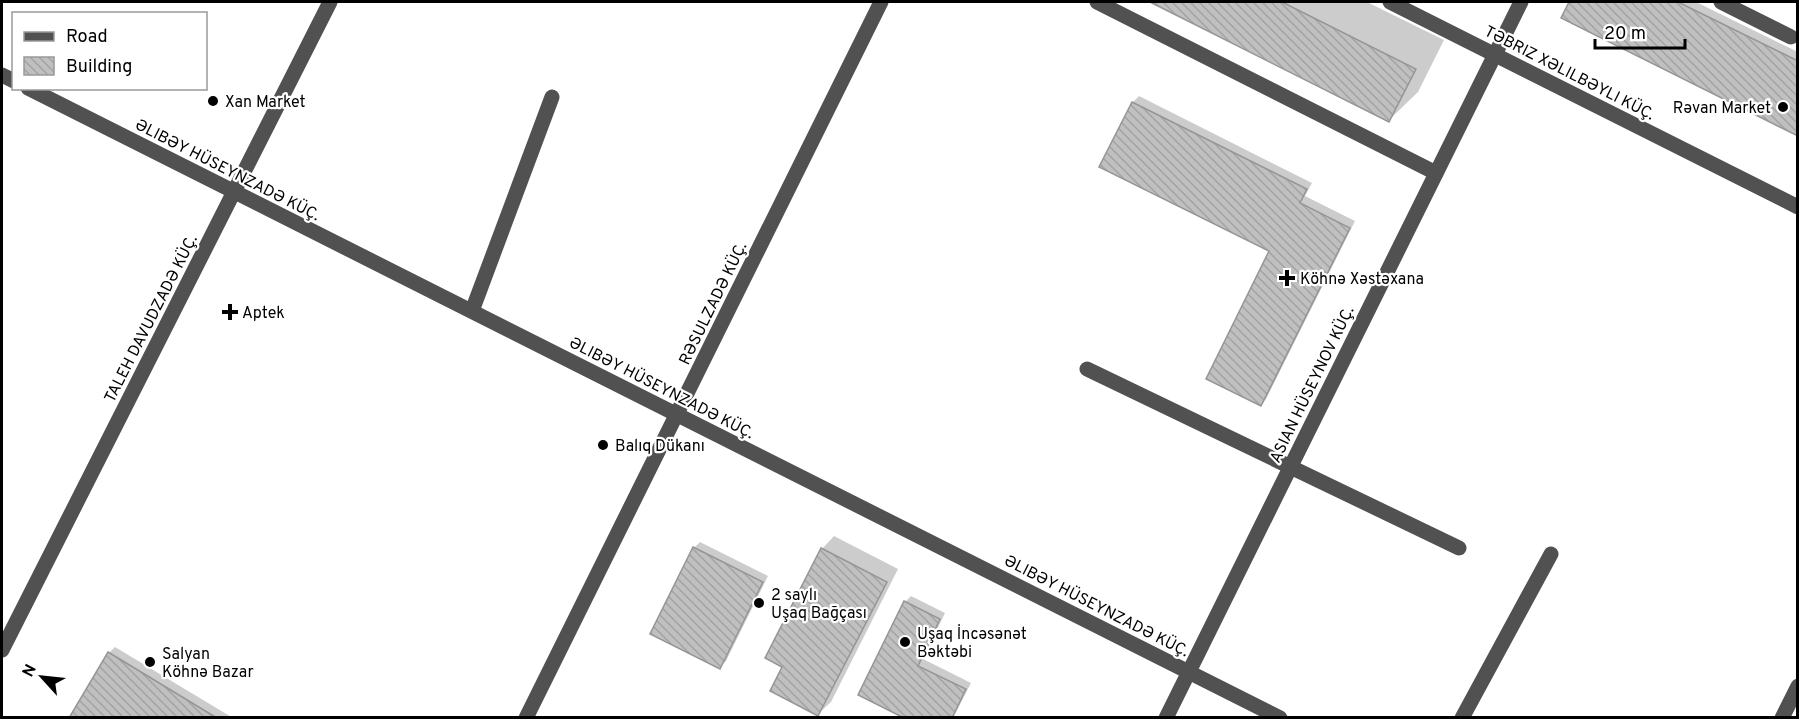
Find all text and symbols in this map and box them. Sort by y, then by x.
legend [12,12,207,90]
scale bar [1595,12,1685,50]
street label: TƏBRIZ XƏLILBƏYLI KÜÇ. [1481,20,1659,125]
text: 20 m [1604,23,1646,46]
text: Road [66,26,108,49]
text: Building [66,56,132,79]
place label: Xan Market [225,93,306,113]
marker: Xan Market [206,94,220,108]
place label: Rəvan Market [1673,99,1771,119]
marker: Rəvan Market [1776,100,1790,114]
street label: ƏLIBƏY HÜSEYNZADƏ KÜÇ. [131,114,324,226]
street label: TALEH DAVUDZADƏ KÜÇ. [99,231,203,406]
street label: RƏSULZADƏ KÜÇ. [674,238,752,369]
marker: Köhnə Xəstəxana [1278,269,1296,287]
place label: Köhnə Xəstəxana [1300,270,1424,290]
street label: ASIAN HÜSEYNOV KÜÇ. [1264,302,1359,467]
place label: Aptek [242,304,285,324]
marker: Aptek [223,305,237,319]
street label: ƏLIBƏY HÜSEYNZADƏ KÜÇ. [565,332,758,444]
place label: Balıq Dükanı [615,437,705,457]
marker: Balıq Dükanı [596,438,610,452]
street label: ƏLIBƏY HÜSEYNZADƏ KÜÇ. [1000,550,1193,662]
place label: 2 saylı Uşaq Bağçası [771,586,867,624]
marker: 2 saylı Uşaq Bağçası [752,596,766,610]
place label: Uşaq İncəsənət Bəktəbi [917,624,1027,663]
marker: Uşaq İncəsənət Bəktəbi [898,635,912,649]
place label: Salyan Köhnə Bazar [162,645,254,683]
north arrow [12,647,72,707]
marker: Salyan Köhnə Bazar [143,655,157,669]
text: N [19,661,42,681]

